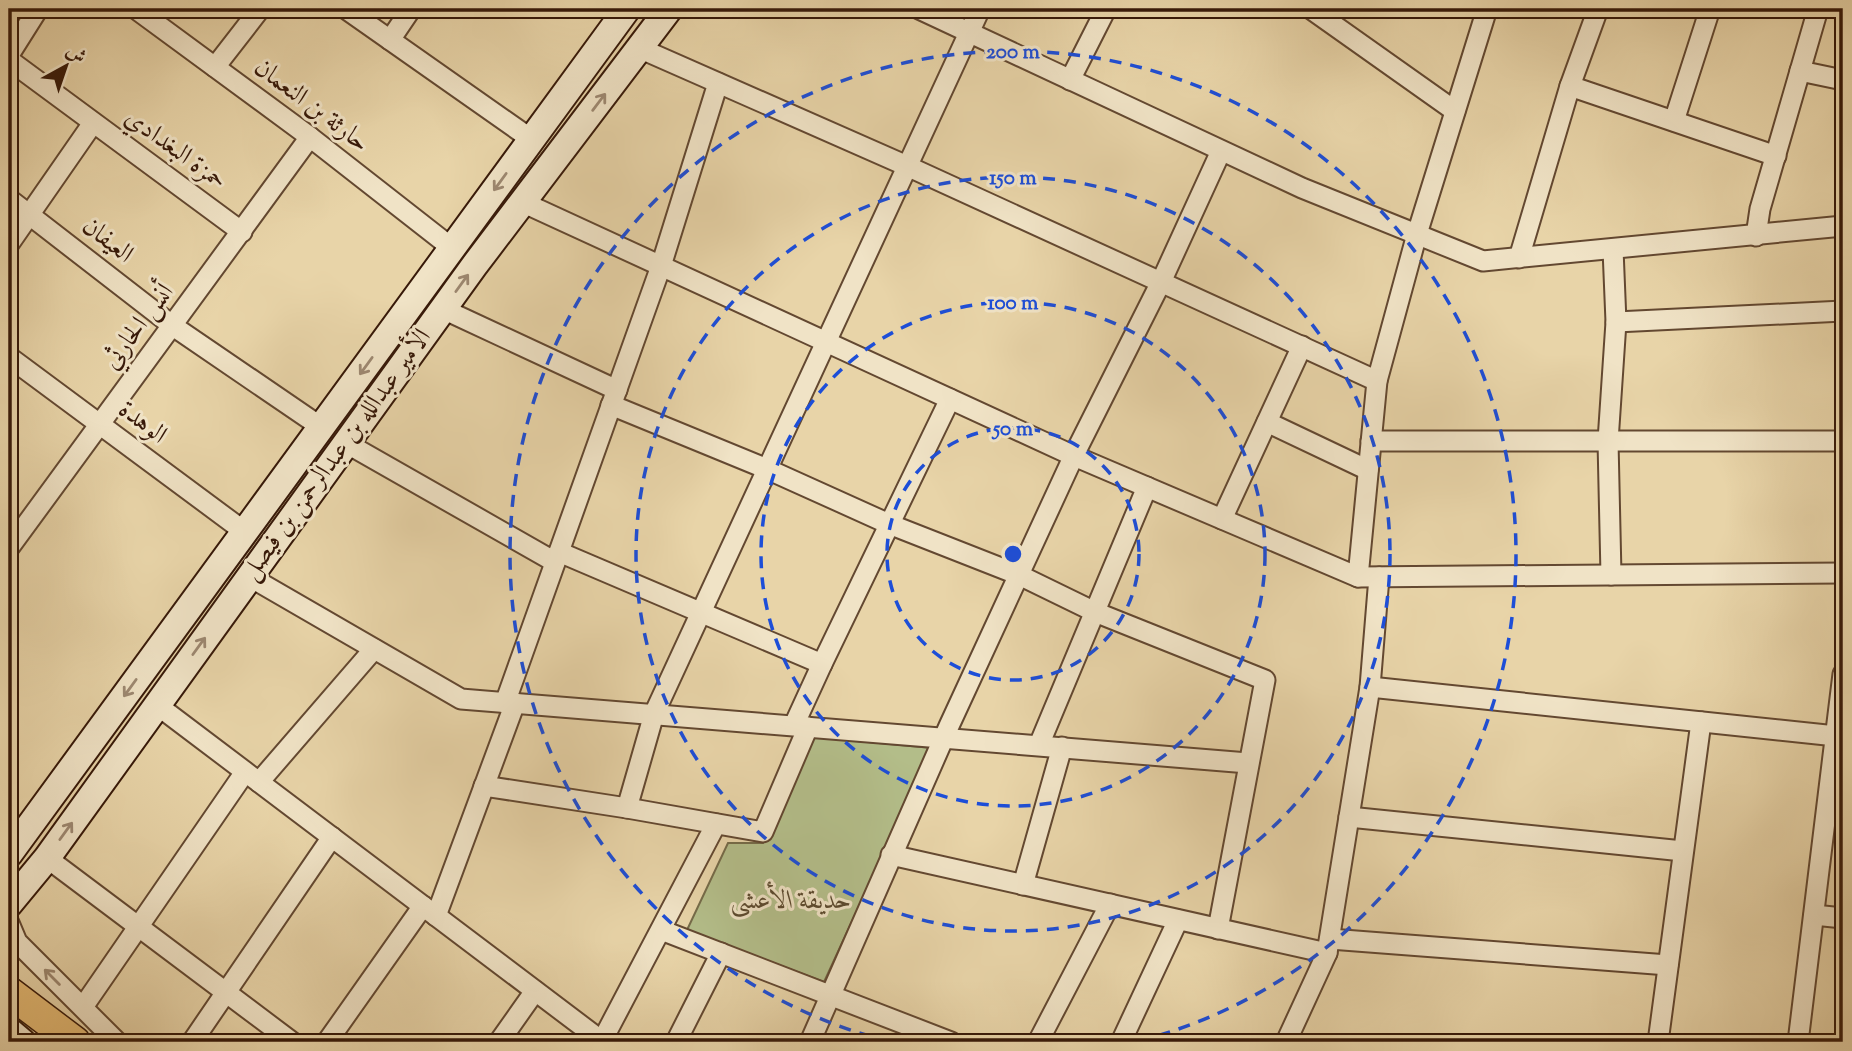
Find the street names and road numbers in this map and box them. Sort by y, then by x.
street label: حارثة بن النعمان [245,50,377,162]
street label: حمزة البغدادي [116,100,234,200]
street label: العيفان [73,209,141,273]
street label: أنس الحارثي [93,275,185,379]
street label: الأمير عبدالله بن عبدالرحمن بن فيصل [231,320,441,589]
street label: الوهدة [110,392,174,454]

